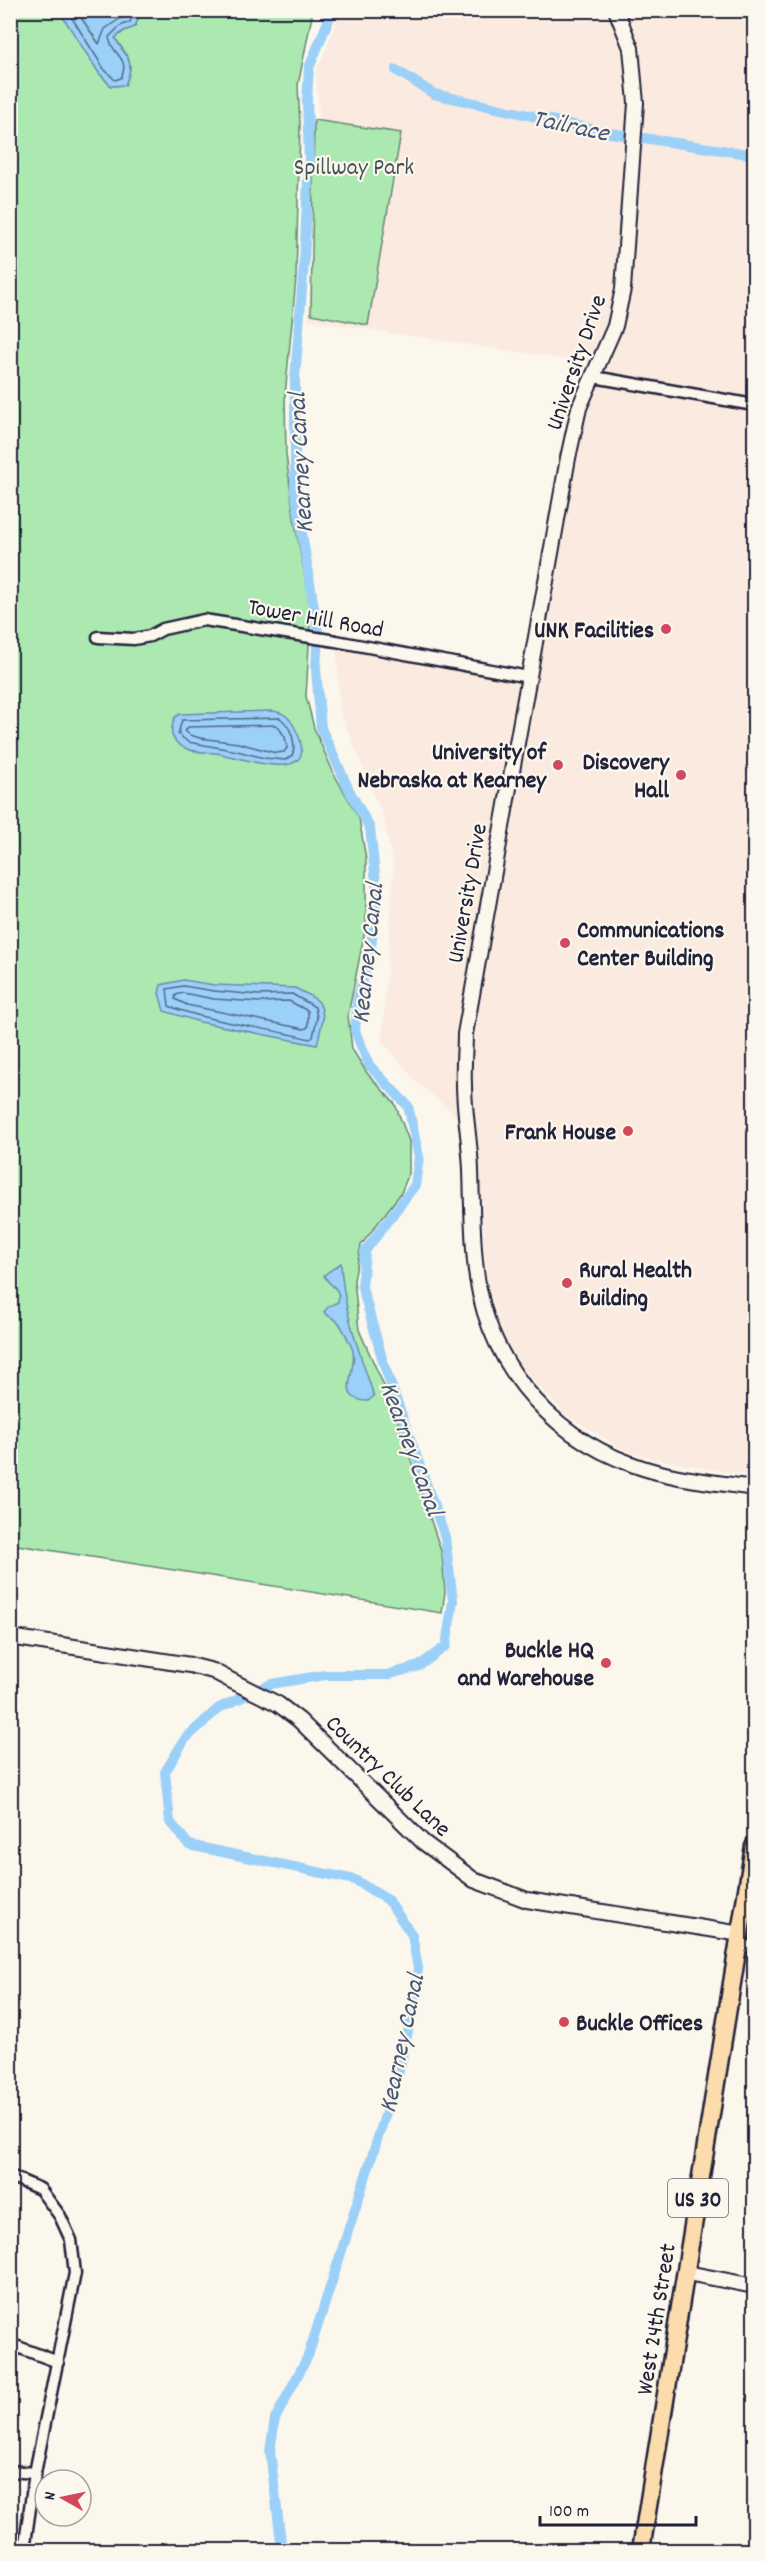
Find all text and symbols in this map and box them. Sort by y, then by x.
water label: Tailrace [529,101,613,154]
park label: Spillway Park [294,152,414,186]
street label: University Drive [539,291,617,435]
water label: Kearney Canal [280,390,325,534]
street label: Tower Hill Road [245,591,386,649]
place label: UNK Facilities [534,615,654,649]
marker: UNK Facilities [659,622,673,636]
place label: University of Nebraska at Kearney [358,737,548,799]
place label: Discovery Hall [583,747,670,809]
marker: University of Nebraska at Kearney [551,758,565,772]
marker: Discovery Hall [674,768,688,782]
street label: University Drive [440,821,498,966]
water label: Kearney Canal [344,880,395,1025]
place label: Communications Center Building [577,915,724,977]
marker: Communications Center Building [558,936,572,950]
place label: Frank House [505,1117,616,1151]
marker: Frank House [621,1124,635,1138]
place label: Rural Health Building [579,1255,692,1317]
marker: Rural Health Building [560,1276,574,1290]
water label: Kearney Canal [368,1377,452,1523]
place label: Buckle HQ and Warehouse [458,1635,594,1697]
marker: Buckle HQ and Warehouse [599,1656,613,1670]
street label: Country Club Lane [316,1708,458,1846]
water label: Kearney Canal [371,1969,437,2116]
place label: Buckle Offices [576,2008,703,2042]
marker: Buckle Offices [557,2015,571,2029]
road number: US 30 [668,2179,728,2217]
street label: West 24th Street [629,2241,687,2398]
north arrow [33,2468,93,2528]
scale bar [540,2489,696,2527]
text: N [39,2490,63,2502]
text: 100 m [549,2500,589,2525]

